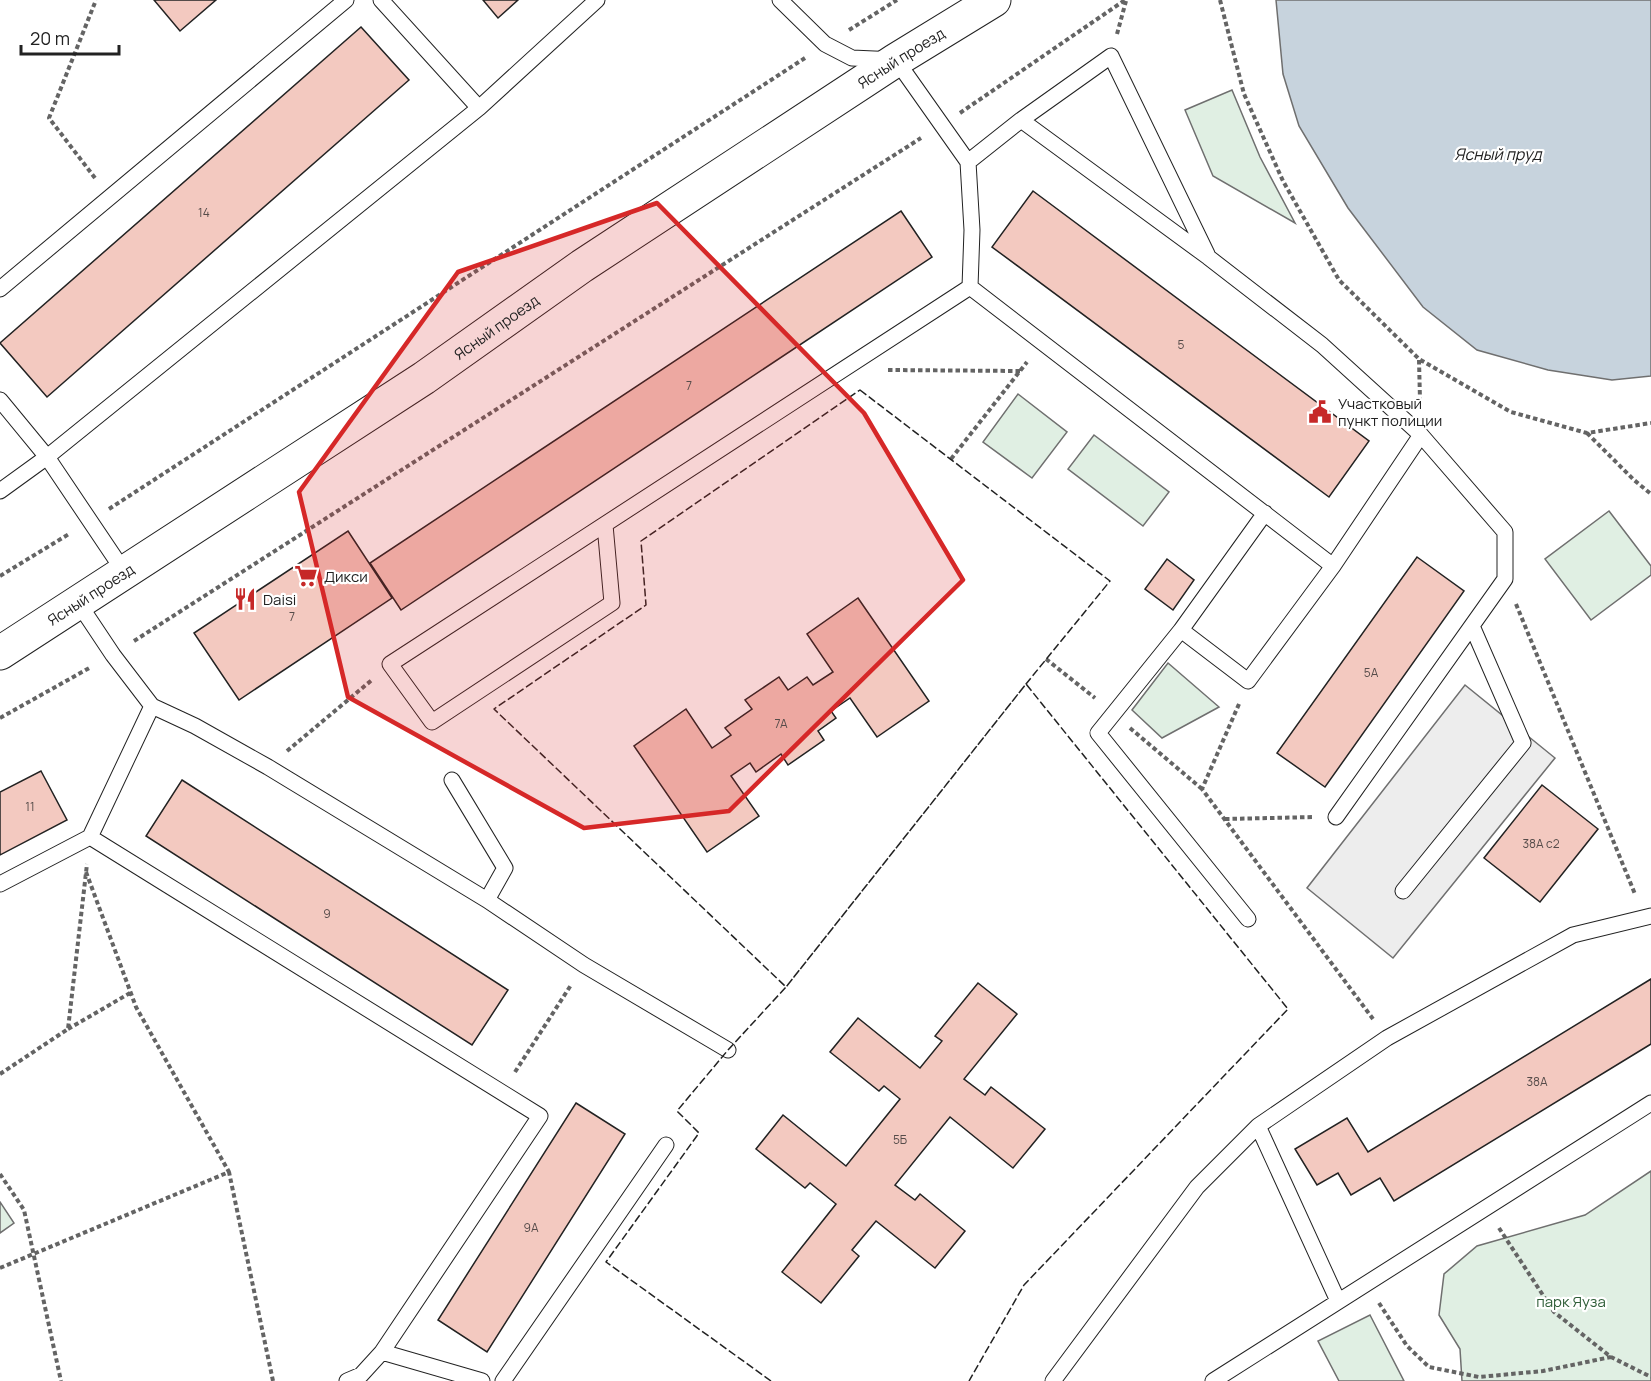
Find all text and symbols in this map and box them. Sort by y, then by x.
scale bar [21,18,118,56]
street label: Ясный проезд [853,22,949,93]
text: 20 m [30,26,70,50]
water label: Ясный пруд [1454,143,1543,165]
house number: 14 [198,204,210,221]
street label: Ясный проезд [450,289,543,364]
house number: 5 [1178,336,1185,353]
house number: 7 [686,377,692,394]
place label: Участковый пункт полиции [1338,393,1442,431]
public building icon: Участковый пункт полиции [1307,399,1333,425]
street label: Ясный проезд [43,558,138,630]
supermarket icon: Дикси [293,563,319,589]
place label: Дикси [324,566,368,587]
restaurant icon: Daisi [232,586,258,612]
place label: Daisi [263,589,296,610]
house number: 7 [289,608,295,625]
house number: 5А [1364,664,1379,681]
house number: 7А [774,715,788,732]
house number: 11 [25,798,35,815]
house number: 38А с2 [1522,835,1560,852]
house number: 9 [323,905,331,922]
house number: 38А [1526,1073,1548,1090]
house number: 5Б [893,1131,907,1148]
house number: 9А [523,1219,539,1236]
park label: парк Яуза [1536,1291,1606,1312]

